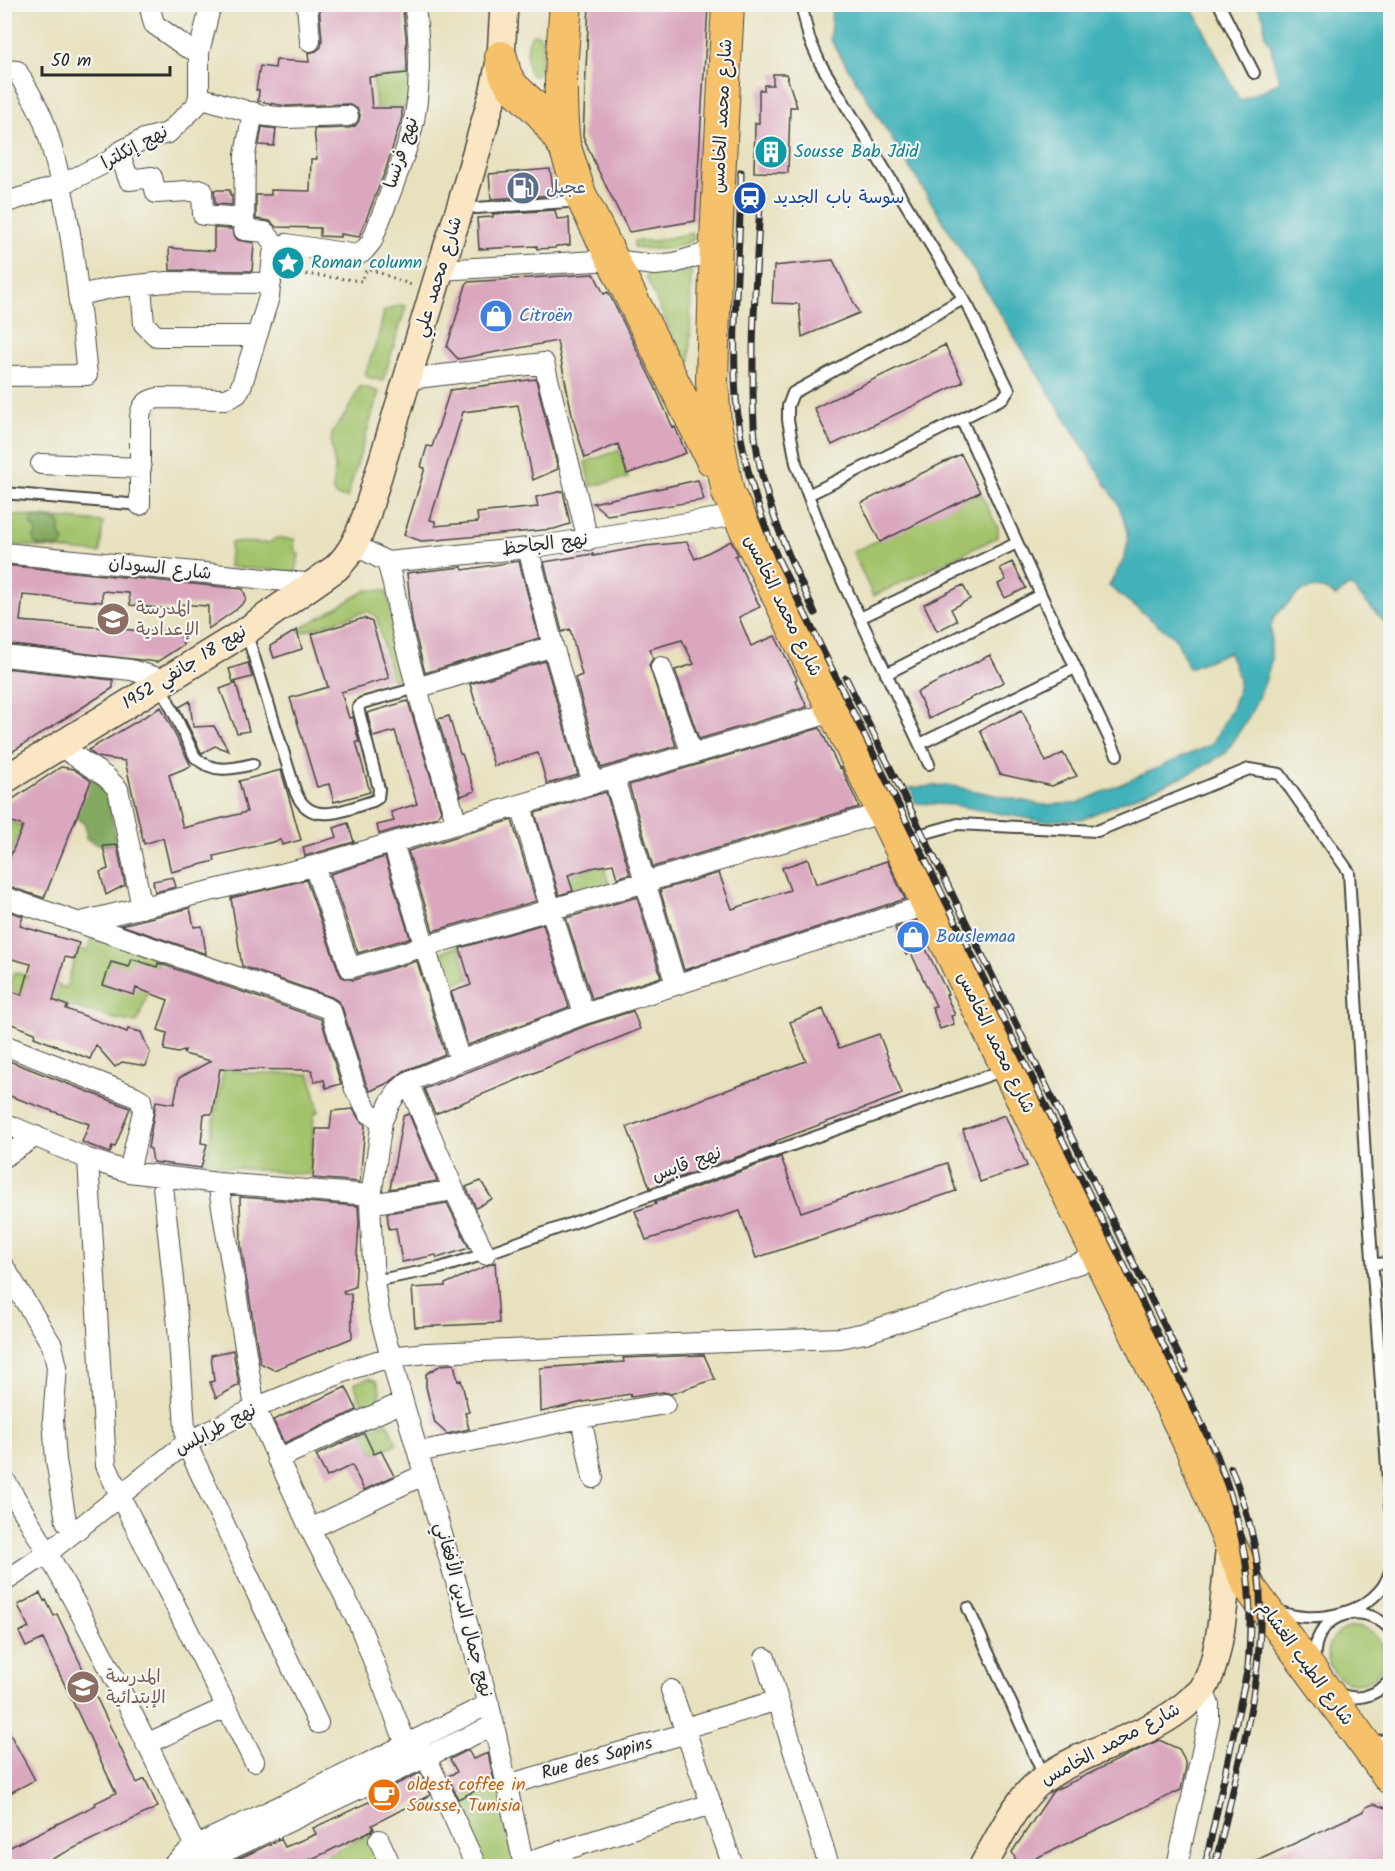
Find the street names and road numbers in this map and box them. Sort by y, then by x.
street label: شارع محمد الخامس [704,38,742,194]
street label: نهج فرنسا [377,113,427,193]
street label: نهج إنكلترا [96,118,174,178]
street label: شارع محمد علي [407,213,471,341]
street label: نهج الجاحظ [500,525,590,565]
street label: شارع محمد الخامس [735,530,829,682]
street label: شارع السودان [107,549,213,589]
street label: نهج 18 جانفي 1952 [117,618,253,718]
street label: شارع محمد الخامس [948,967,1042,1119]
street label: نهج قابس [648,1139,726,1191]
street label: نهج طرابلس [170,1396,262,1464]
street label: نهج جمال الدين الأفغاني [426,1519,500,1701]
street label: شارع الطيب الغشام [1250,1595,1360,1733]
street label: شارع محمد الخامس [1036,1696,1186,1794]
street label: Rue des Sapins [538,1729,656,1789]

